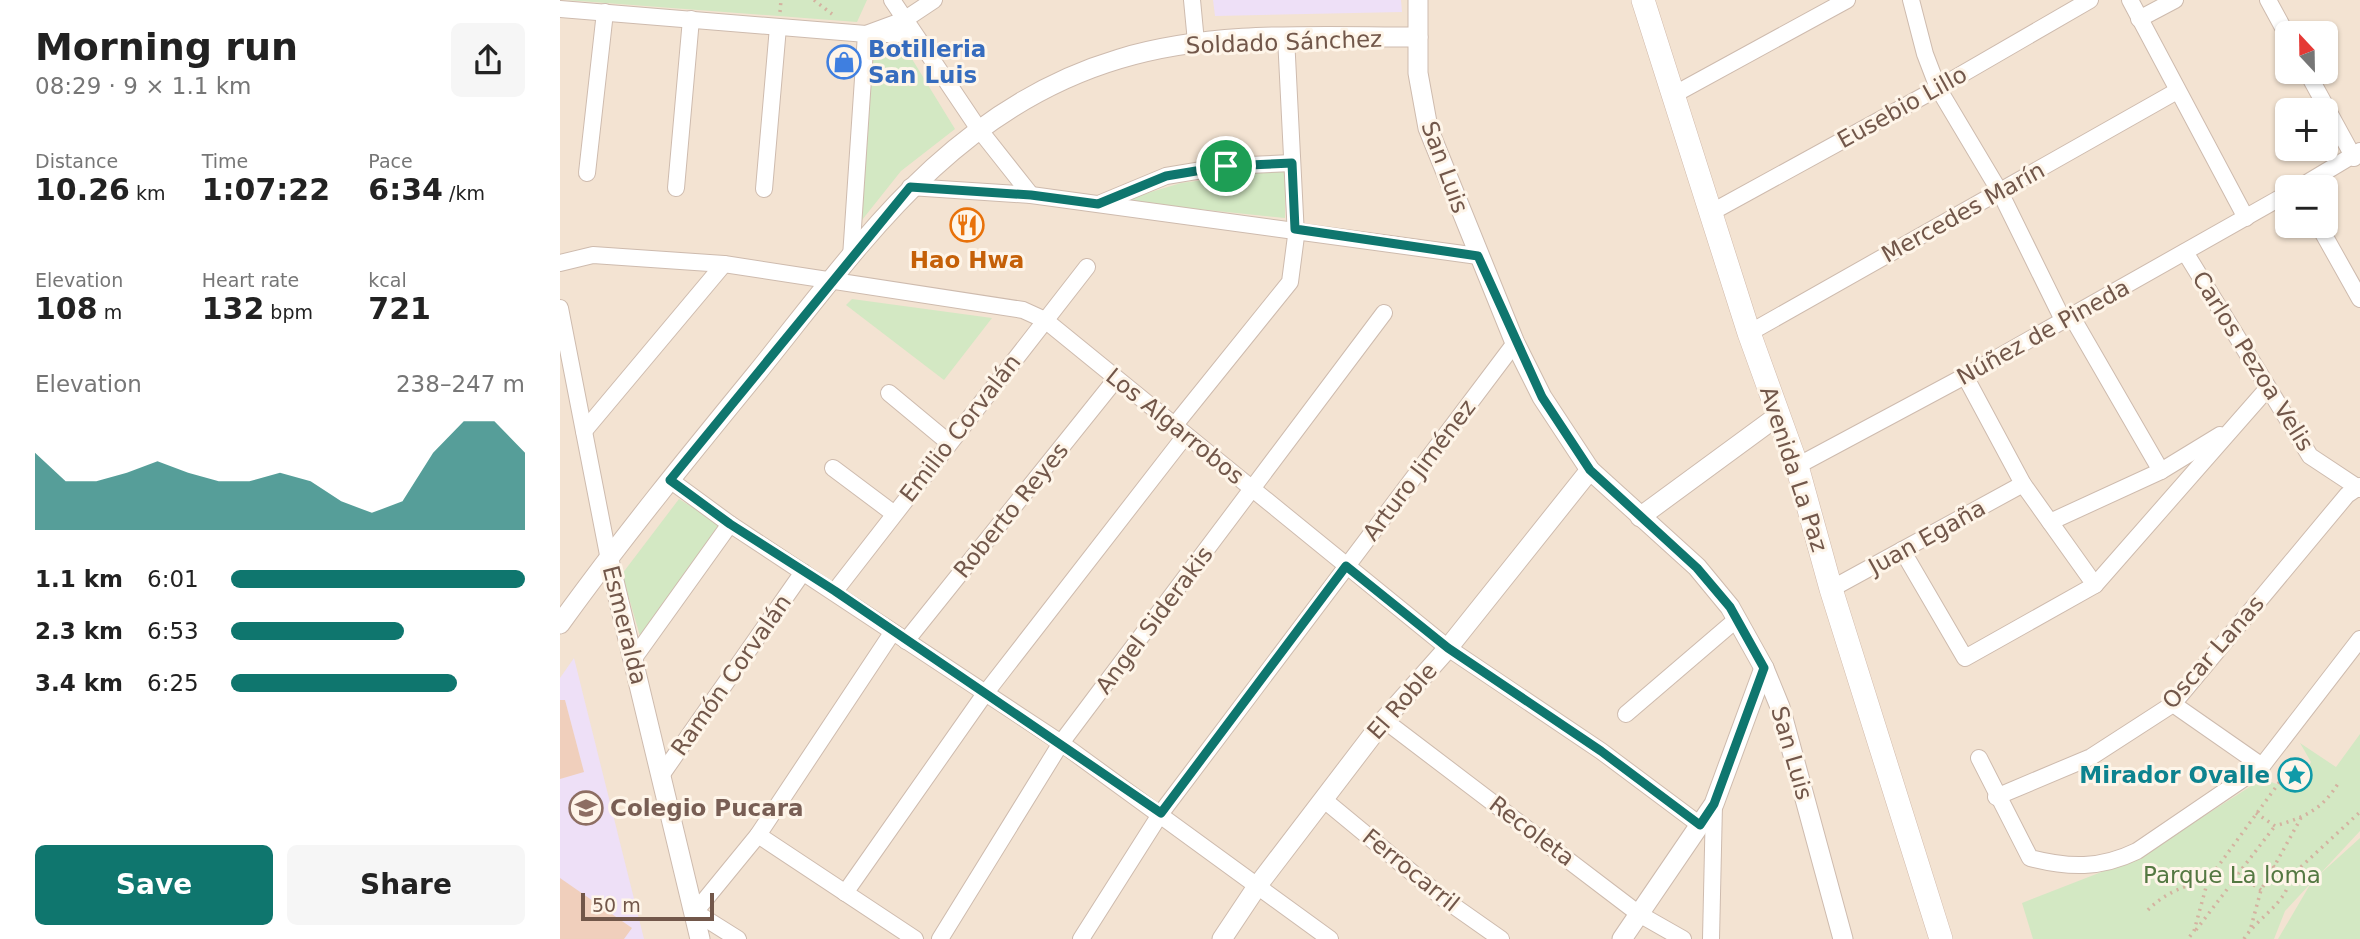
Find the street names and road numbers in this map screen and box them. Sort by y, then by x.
street label: Soldado Sánchez [1185,26,1383,58]
street label: Eusebio Lillo [1833,61,1971,153]
street label: San Luis [1416,117,1474,217]
street label: Mercedes Marín [1877,156,2049,268]
street label: Carlos Pezoa Velis [2187,266,2319,456]
street label: Núñez de Pineda [1952,274,2134,390]
street label: Emilio Corvalán [894,349,1026,507]
street label: Los Algarrobos [1101,363,1249,489]
street label: Avenida La Paz [1755,383,1833,555]
street label: Arturo Jiménez [1358,394,1480,546]
street label: Roberto Reyes [949,437,1073,583]
street label: Juan Egaña [1862,494,1990,581]
street label: Angel Siderakis [1090,541,1218,699]
street label: Esmeralda [598,563,652,687]
street label: Ramón Corvalán [666,590,796,760]
street label: Oscar Lanas [2157,590,2269,714]
street label: El Roble [1362,658,1442,744]
street label: San Luis [1766,703,1818,803]
street label: Recoleta [1484,791,1580,871]
street label: Ferrocarril [1358,823,1464,917]

